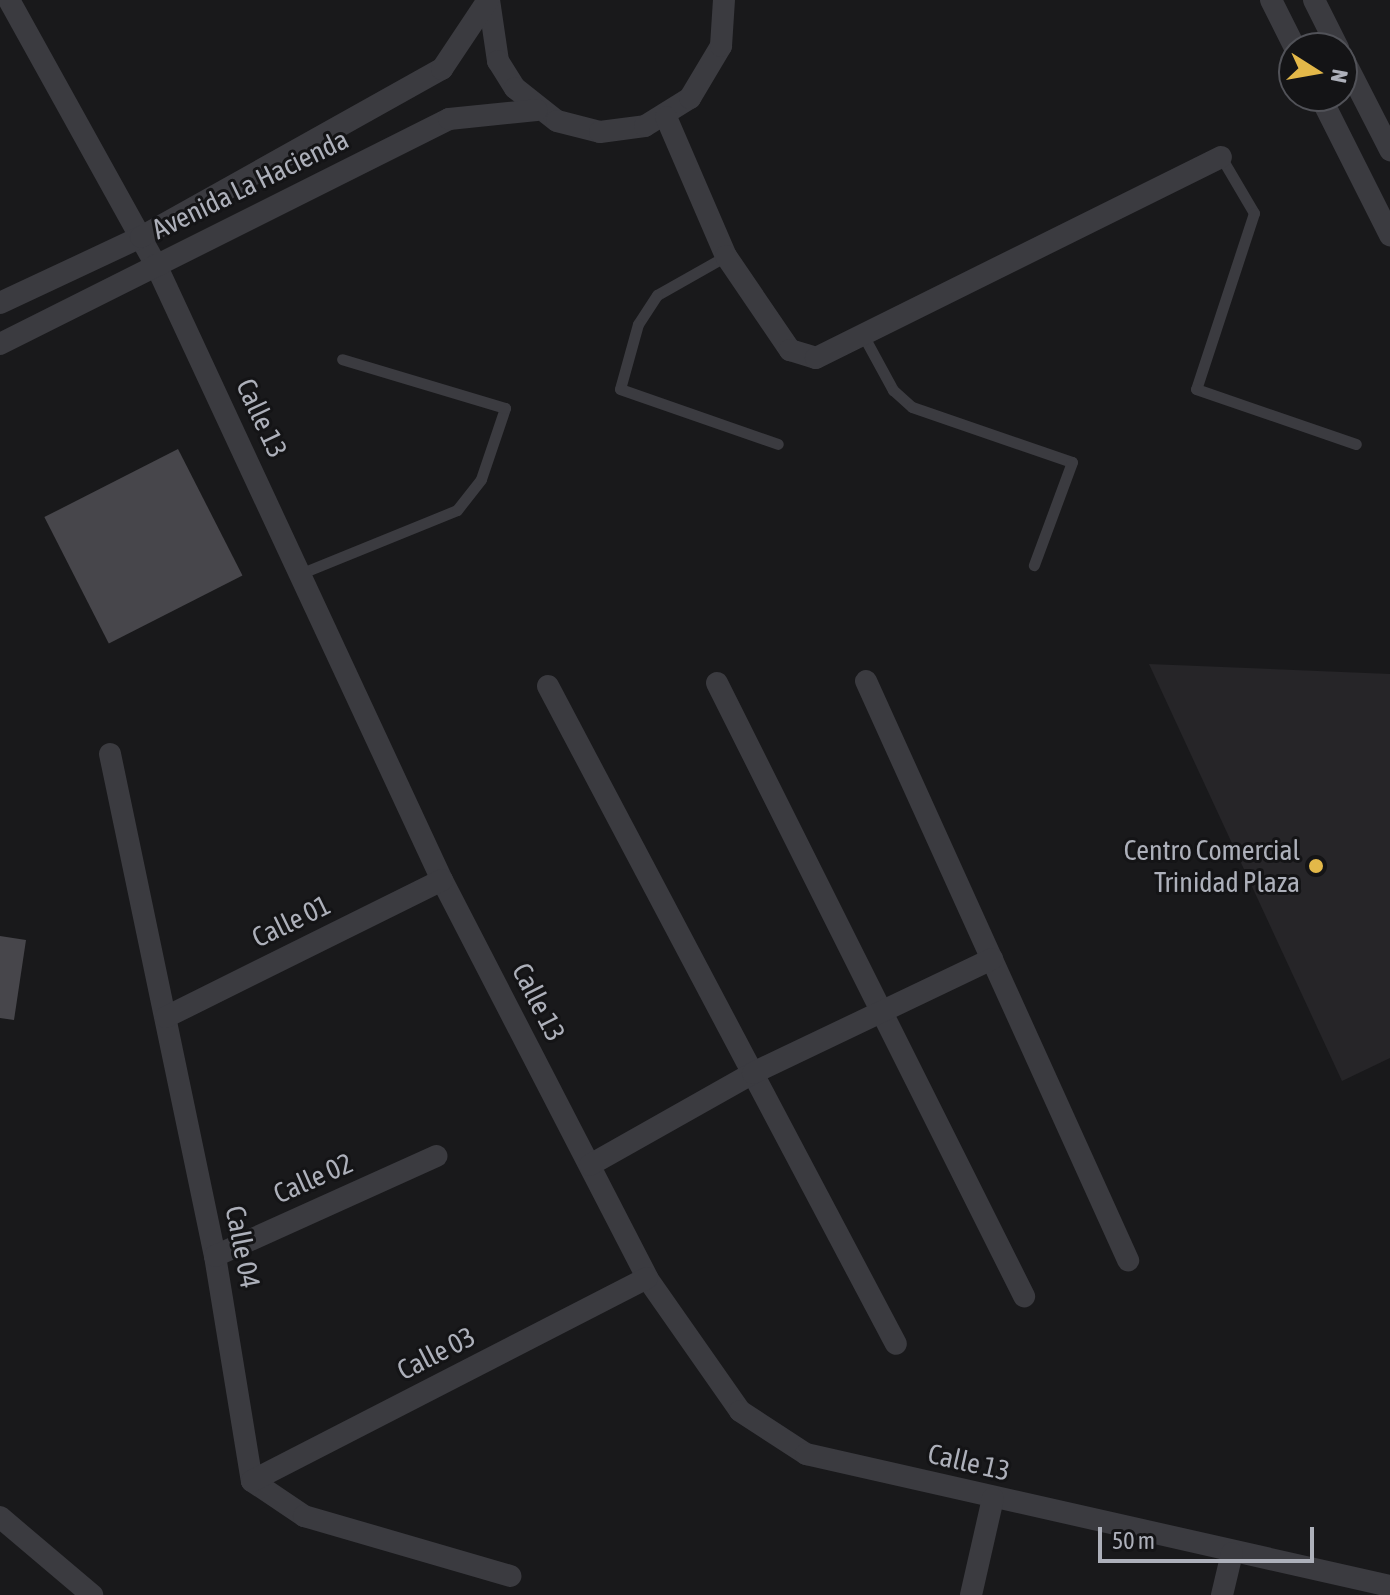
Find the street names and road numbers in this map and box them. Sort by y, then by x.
street label: Avenida La Hacienda [146,122,354,246]
street label: Calle 13 [229,373,295,463]
street label: Calle 01 [246,888,336,954]
street label: Calle 13 [505,957,573,1047]
street label: Calle 02 [268,1146,358,1210]
street label: Calle 04 [219,1203,267,1291]
street label: Calle 03 [391,1319,481,1387]
street label: Calle 13 [925,1436,1013,1488]

